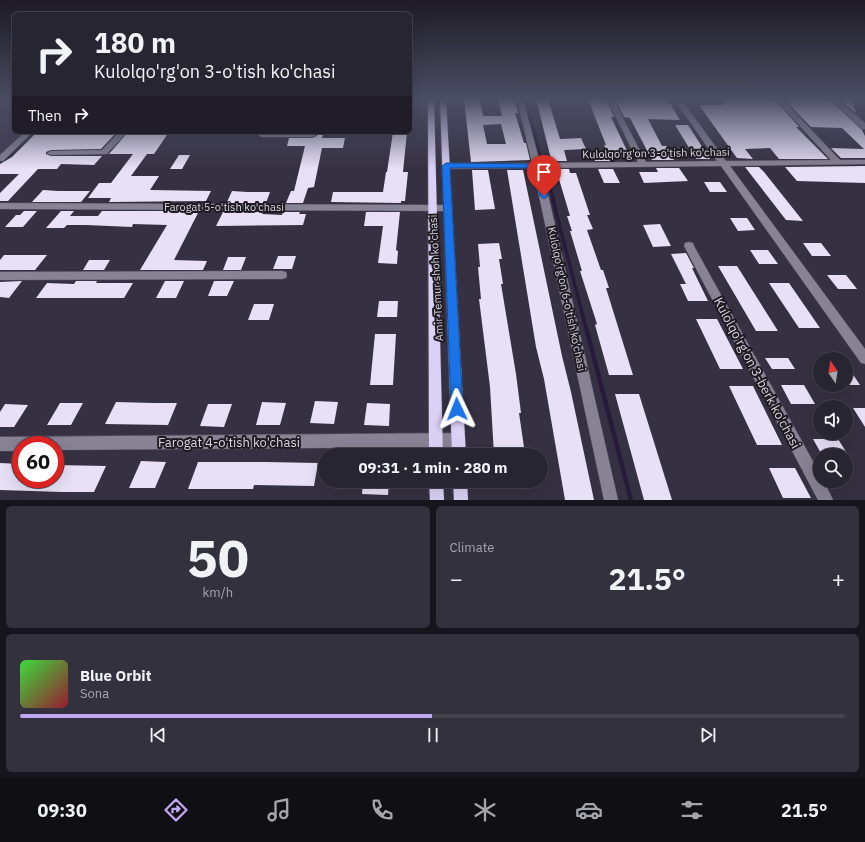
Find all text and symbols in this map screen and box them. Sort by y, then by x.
text: 180 m [94,24,176,61]
icon: right [28,28,80,80]
text: Kulolqo'rg'on 3-o'tish ko'chasi [94,60,336,83]
icon: right [70,104,92,126]
text: Then [28,106,62,125]
street label: Kulolqo'rg'on 3-o'tish ko'chasi [582,145,730,161]
pin [527,155,561,196]
icon: arrive [533,161,555,183]
street label: Farogat 5-o'tish ko'chasi [164,200,284,214]
street label: Amir Temur shoh ko'chasi [426,214,446,342]
street label: Kulolqo'rg'on 6-o'tish ko'chasi [545,225,589,373]
street label: Kulolqo'rg'on 3-berk ko'chasi [710,294,804,452]
north arrow [813,352,853,392]
map controls [813,352,853,488]
position arrow [436,388,478,430]
button: sound [813,400,853,440]
street label: Farogat 4-o'tish ko'chasi [158,434,300,451]
speed limit sign: 60 [12,436,64,488]
button: search [813,448,853,488]
text: 09:31 · 1 min · 280 m [359,458,507,477]
text: 50 [187,524,249,591]
text: Climate [450,539,494,556]
text: 21.5° [609,559,686,598]
text: − [450,564,463,593]
text: + [832,564,845,593]
text: km/h [202,584,233,601]
text: Blue Orbit [80,666,151,685]
text: Sona [80,685,109,702]
icon: previous [147,724,169,746]
icon: pause [422,724,444,746]
icon: next [697,724,719,746]
icon: directions [162,796,190,824]
icon: music [265,796,293,824]
icon: phone [368,796,396,824]
icon: climate [471,796,499,824]
icon: car [575,796,603,824]
icon: filters [678,796,706,824]
text: 09:30 [38,799,87,822]
text: 21.5° [781,799,827,822]

